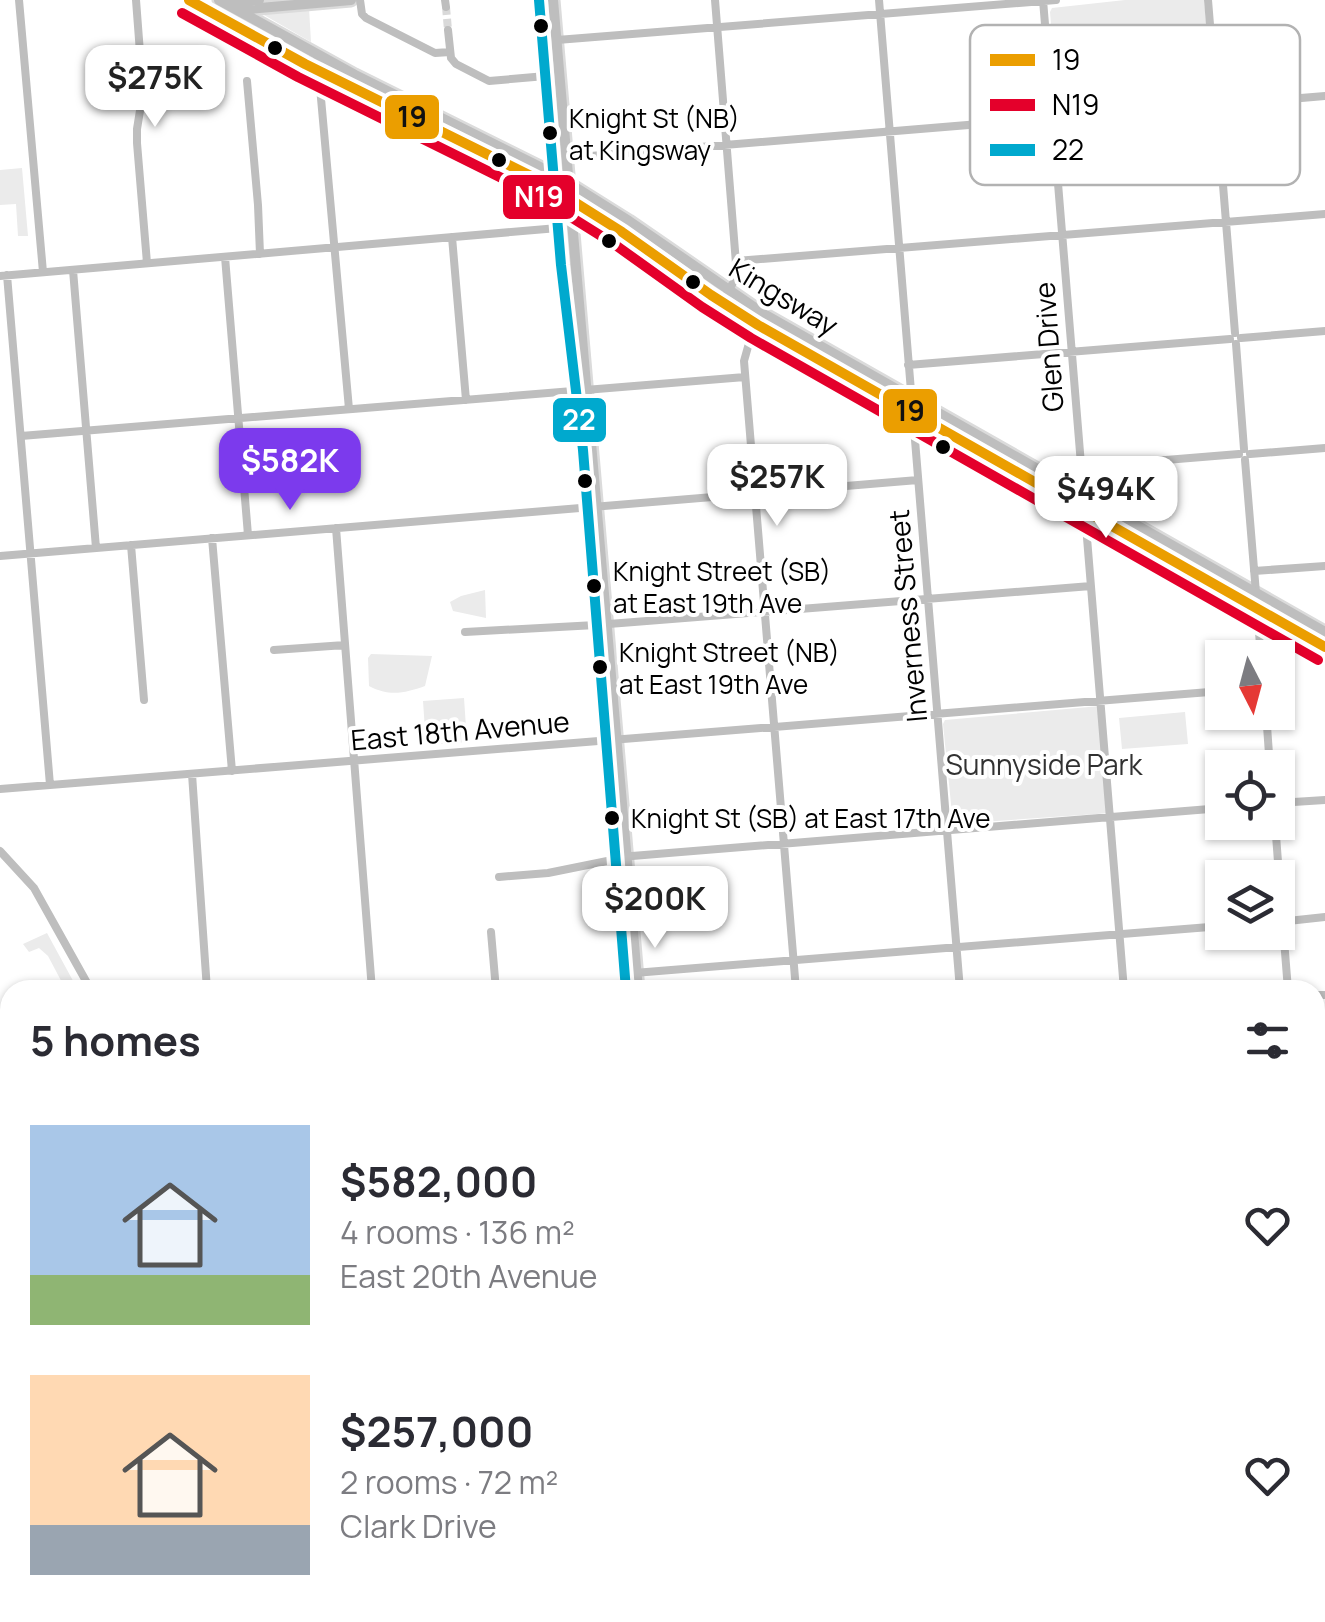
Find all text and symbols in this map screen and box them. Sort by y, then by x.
unlabelled marker [531,16,551,36]
legend [970,25,1300,185]
unlabelled marker [265,38,285,58]
text: 19 [1052,40,1080,78]
pin: $275K [85,45,225,130]
text: $275K [107,55,203,99]
text: N19 [1052,85,1099,123]
line badge: 19 [383,93,441,141]
text: 19 [397,97,427,135]
place label: Knight St (NB) at Kingsway [569,100,740,168]
marker: Knight St (NB) at Kingsway [540,123,560,143]
text: 22 [1052,130,1084,168]
unlabelled marker [489,150,509,170]
line badge: N19 [501,173,577,221]
text: N19 [514,177,564,215]
unlabelled marker [599,231,619,251]
street label: Kingsway [723,249,846,343]
unlabelled marker [683,272,703,292]
street label: Glen Drive [1025,281,1071,413]
line badge: 19 [881,387,939,435]
text: 19 [895,391,925,429]
line badge: 22 [551,396,608,444]
text: 22 [562,400,596,438]
pin: $582K [220,428,360,513]
unlabelled marker [933,437,953,457]
text: $582K [241,438,339,482]
pin: $257K [707,444,847,529]
text: $257K [729,454,825,498]
pin: $494K [1036,456,1176,541]
text: $494K [1057,466,1155,510]
unlabelled marker [575,471,595,491]
street label: Inverness Street [879,508,935,724]
place label: Knight Street (SB) at East 19th Ave [613,553,831,621]
marker: Knight Street (SB) at East 19th Ave [584,576,604,596]
place label: Knight Street (NB) at East 19th Ave [619,634,840,702]
north arrow [1205,640,1295,730]
map controls [1205,640,1295,950]
marker: Knight Street (NB) at East 19th Ave [590,657,610,677]
street label: East 18th Avenue [349,702,571,758]
park label: Sunnyside Park [946,745,1144,783]
button: locate [1205,750,1295,840]
place label: Knight St (SB) at East 17th Ave [631,800,990,836]
marker: Knight St (SB) at East 17th Ave [602,808,622,828]
button: layers [1205,860,1295,950]
pin: $200K [585,866,725,951]
text: $200K [604,876,706,920]
text: 5 homes [30,1011,201,1069]
icon: filters [1240,1013,1295,1068]
text: $582,000 [340,1152,537,1210]
icon: home [110,1165,230,1285]
icon: heart [1240,1198,1295,1253]
text: 4 rooms · 136 m² [340,1210,575,1254]
text: East 20th Avenue [340,1254,598,1298]
text: $257,000 [340,1402,533,1460]
icon: home [110,1415,230,1535]
icon: heart [1240,1448,1295,1503]
text: 2 rooms · 72 m² [340,1460,558,1504]
text: Clark Drive [340,1504,497,1548]

